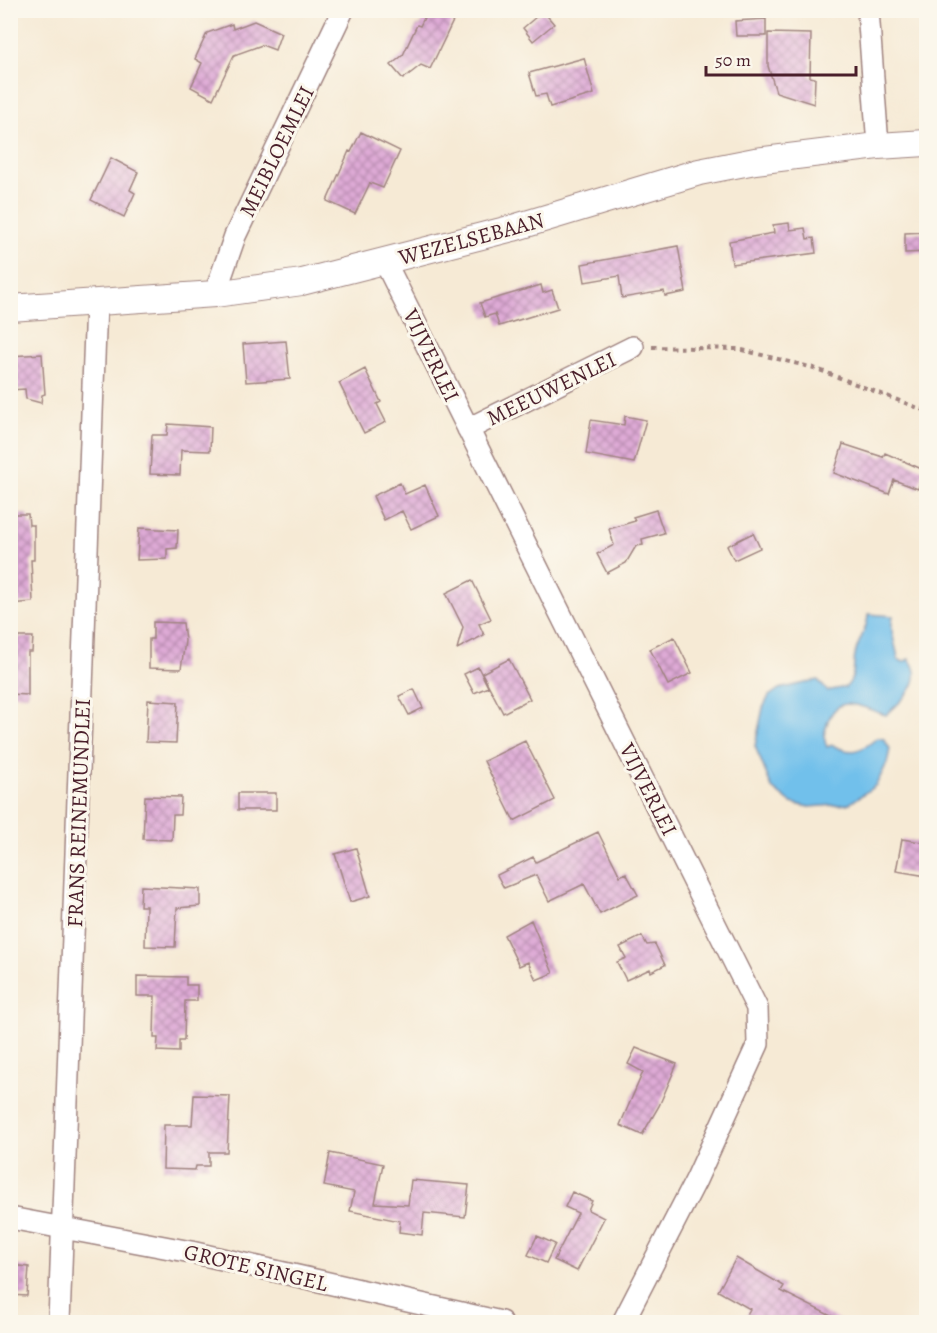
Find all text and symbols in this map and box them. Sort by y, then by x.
scale bar [706,39,856,77]
text: 50 m [715,48,751,72]
street label: MEIBLOEMLEI [232,81,322,222]
street label: WEZELSEBAAN [394,205,548,273]
street label: VIJVERLEI [395,303,467,407]
street label: MEEUWENLEI [482,345,621,433]
street label: FRANS REINEMUNDLEI [60,698,98,928]
street label: VIJVERLEI [612,737,684,841]
street label: GROTE SINGEL [181,1237,331,1299]

